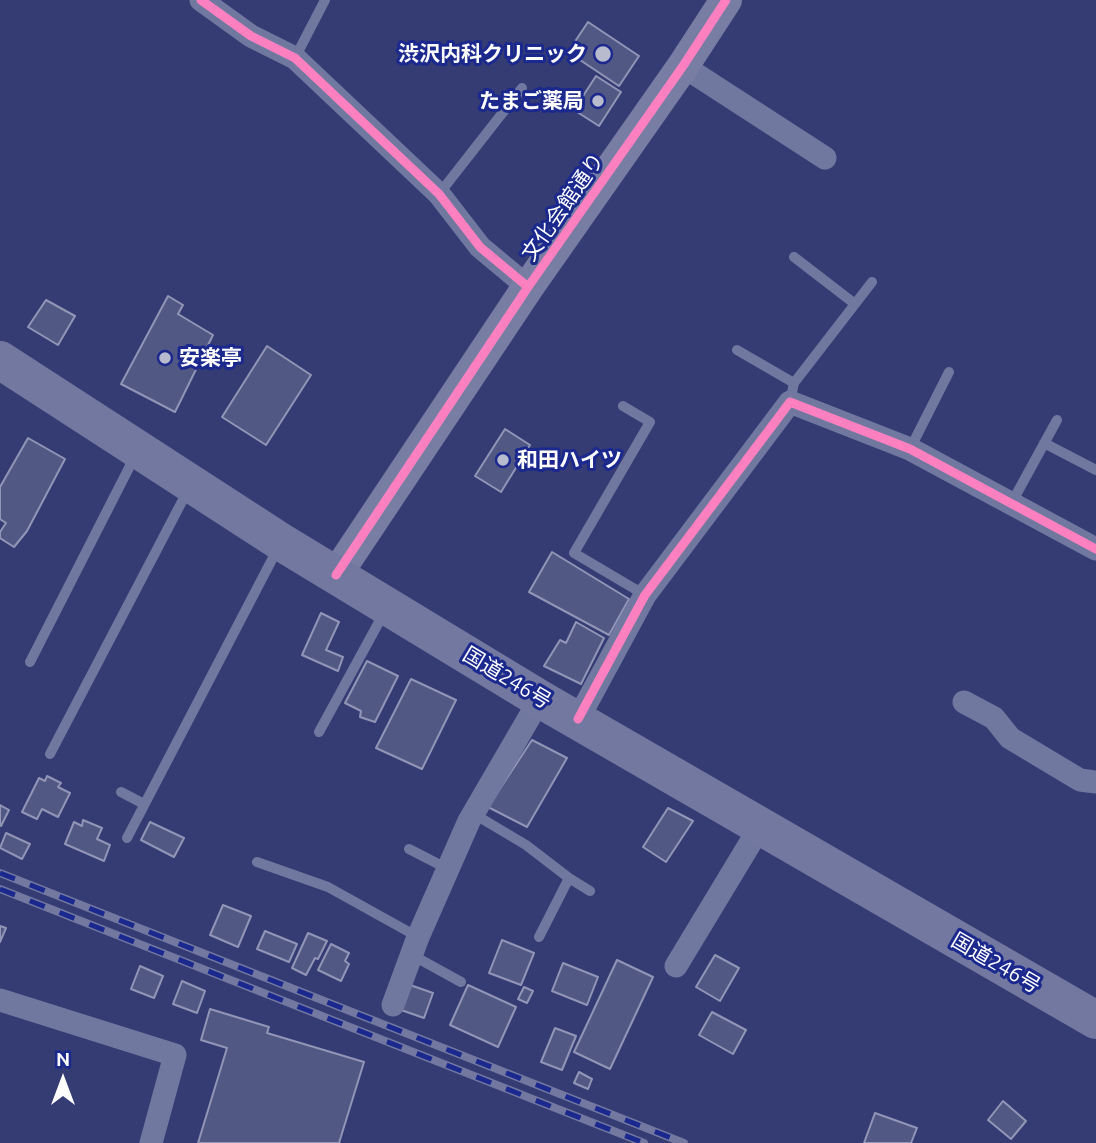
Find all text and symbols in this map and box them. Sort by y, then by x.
place label: 渋沢内科クリニック [398,41,587,67]
marker: 渋沢内科クリニック [593,44,613,64]
place label: たまご薬局 [479,88,584,114]
marker: たまご薬局 [590,93,606,109]
street label: 文化会館通り [517,148,609,266]
place label: 安楽亭 [179,345,242,371]
marker: 安楽亭 [157,350,173,366]
place label: 和田ハイツ [517,447,622,473]
marker: 和田ハイツ [495,452,511,468]
street label: 国道246号 [458,642,556,714]
street label: 国道246号 [947,927,1045,999]
north arrow [28,1045,98,1115]
text: N [56,1048,70,1070]

